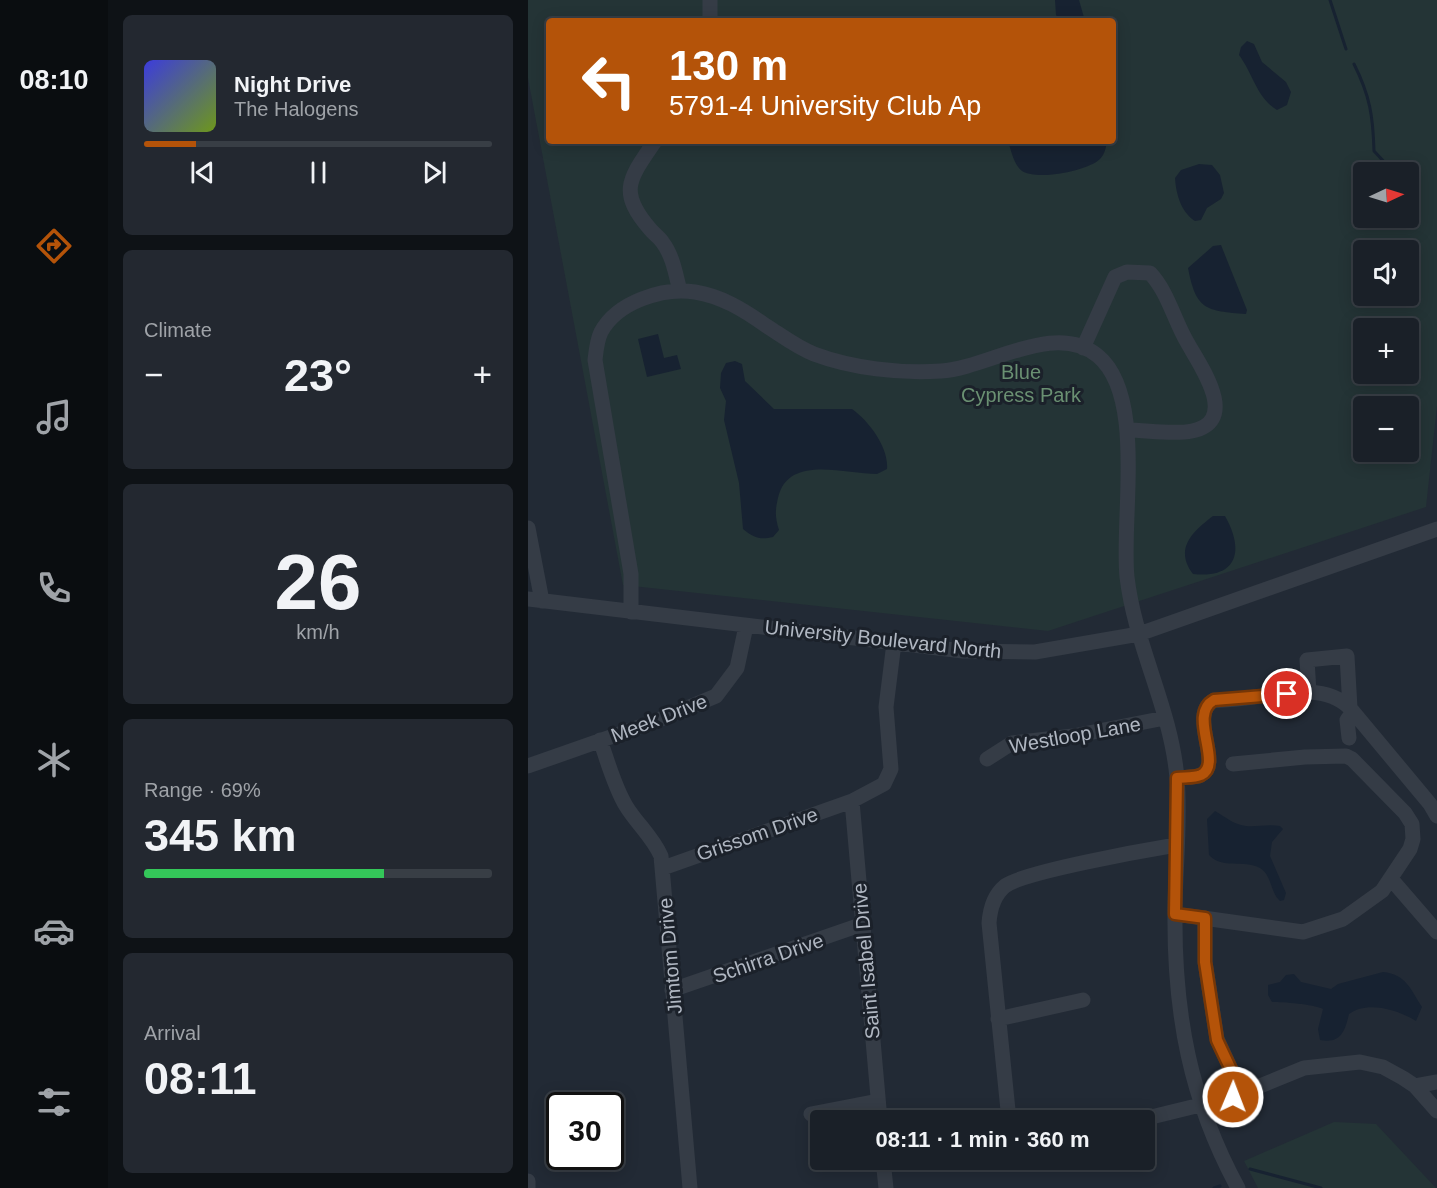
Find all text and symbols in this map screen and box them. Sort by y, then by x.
icon: left [570,42,648,120]
text: 130 m [669,42,788,89]
text: 08:10 [19,65,89,95]
text: Night Drive [234,72,351,97]
text: 5791-4 University Club Ap [669,91,981,121]
text: The Halogens [234,98,359,120]
icon: previous [186,156,219,189]
icon: pause [302,156,335,189]
icon: next [418,156,451,189]
north arrow [1353,162,1419,228]
map controls [1353,162,1419,462]
icon: directions [33,225,75,267]
button: sound [1353,240,1419,306]
button: + [1353,318,1419,384]
text: Climate [144,319,212,341]
text: 23° [284,350,352,401]
text: − [144,356,163,393]
text: + [473,356,492,393]
park label: Blue Cypress Park [961,361,1082,406]
icon: music [33,396,75,438]
button: − [1353,396,1419,462]
text: 26 [275,538,361,626]
icon: phone [33,567,75,609]
street label: University Boulevard North [764,616,1002,662]
text: km/h [296,621,340,643]
pin [1261,668,1312,719]
icon: arrive [1270,677,1303,710]
street label: Meek Drive [608,690,710,746]
street label: Westloop Lane [1008,713,1142,757]
icon: climate [33,739,75,781]
text: Range · 69% [144,779,261,801]
street label: Grissom Drive [694,803,820,865]
text: 345 km [144,810,297,861]
street label: Saint Isabel Drive [848,882,884,1040]
street label: Jimtom Drive [654,897,686,1015]
icon: car [33,910,75,952]
street label: Schirra Drive [710,929,826,987]
text: Arrival [144,1022,201,1044]
text: 08:11 [144,1053,257,1104]
position arrow [1201,1065,1265,1129]
icon: filters [33,1081,75,1123]
speed limit sign: 30 [546,1092,624,1170]
text: 08:11 · 1 min · 360 m [876,1127,1090,1152]

